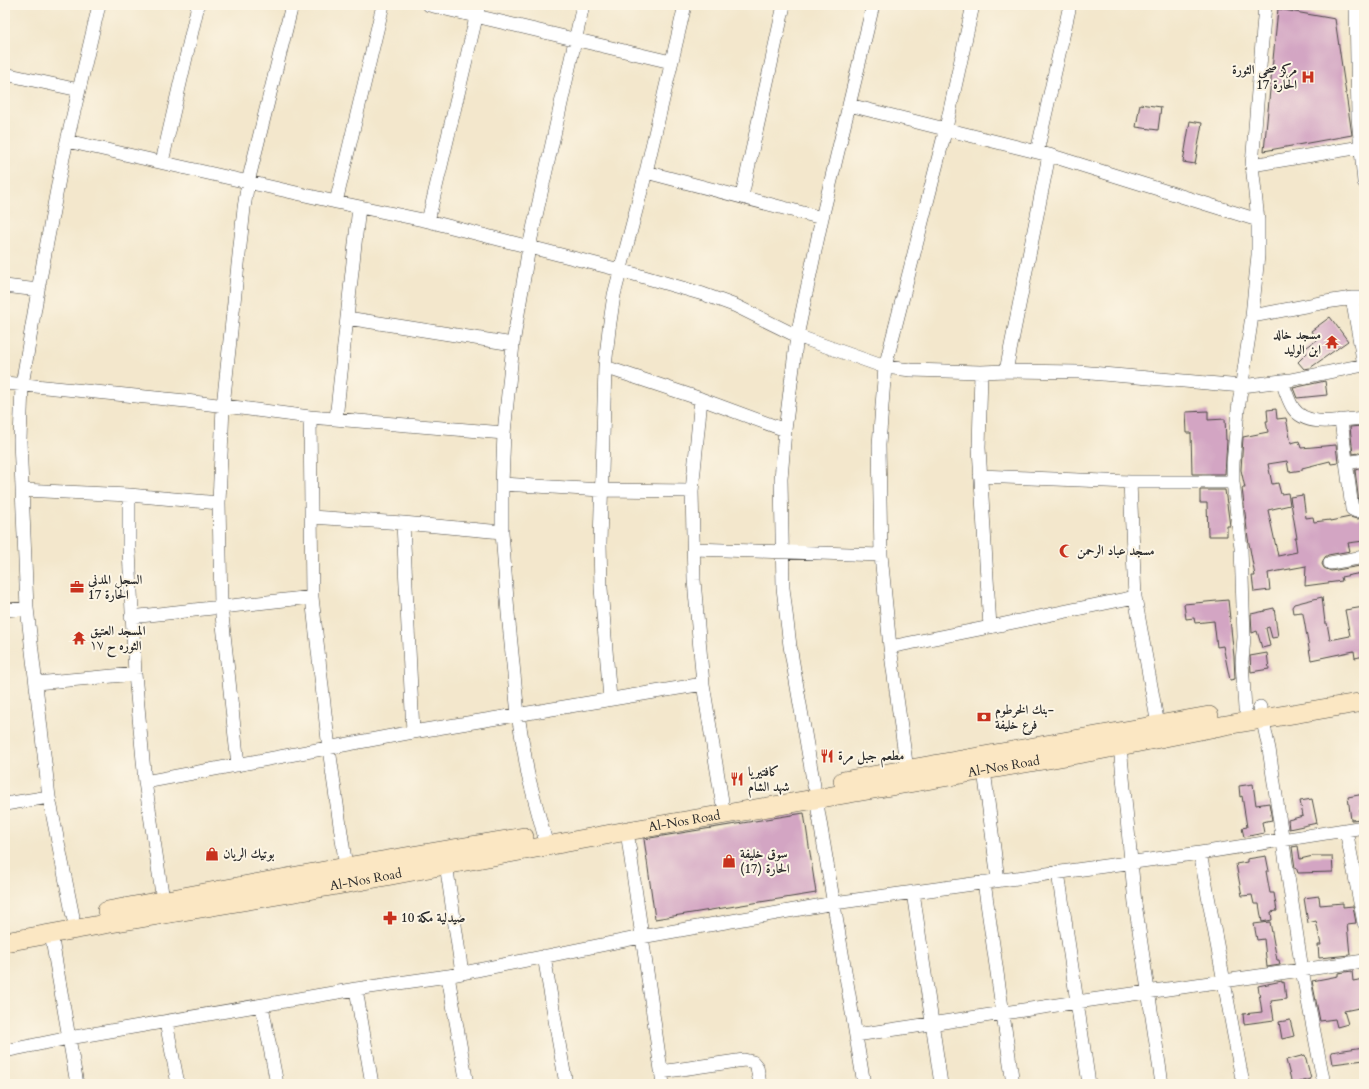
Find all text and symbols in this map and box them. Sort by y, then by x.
place label: مركز صحي الثورة الحارة 17 [1232,61,1297,94]
hospital icon: مركز صحي الثورة الحارة 17 [1300,69,1316,85]
place label: مسجد خالد ابن الوليد [1273,326,1321,359]
temple icon: مسجد خالد ابن الوليد [1324,334,1340,350]
place label: مسجد عباد الرحمن [1077,542,1155,560]
mosque icon: مسجد عباد الرحمن [1058,543,1074,559]
place label: السجل المدني الحارة 17 [87,571,143,604]
office icon: السجل المدني الحارة 17 [69,579,85,595]
place label: المسجد العتيق الثوره ح ١٧ [90,622,146,658]
temple icon: المسجد العتيق الثوره ح ١٧ [71,630,87,646]
place label: بنك الخرطوم- فرع خليفة [995,701,1054,735]
bank icon: بنك الخرطوم- فرع خليفة [976,709,992,725]
place label: مطعم جبل مرة [838,747,904,768]
restaurant icon: مطعم جبل مرة [819,748,835,764]
street label: Al-Nos Road [966,752,1041,782]
place label: كافتيريا شهد الشام [748,763,790,798]
restaurant icon: كافتيريا شهد الشام [729,771,745,787]
street label: Al-Nos Road [647,806,722,836]
place label: بوتيك الريان [223,845,275,863]
place label: سوق خليفة الحارة (17) [740,845,790,878]
shop icon: بوتيك الريان [204,846,220,862]
shop icon: سوق خليفة الحارة (17) [721,853,737,869]
street label: Al-Nos Road [328,864,403,895]
place label: صيدلية مكة 10 [401,909,466,927]
pharmacy icon: صيدلية مكة 10 [382,910,398,926]

